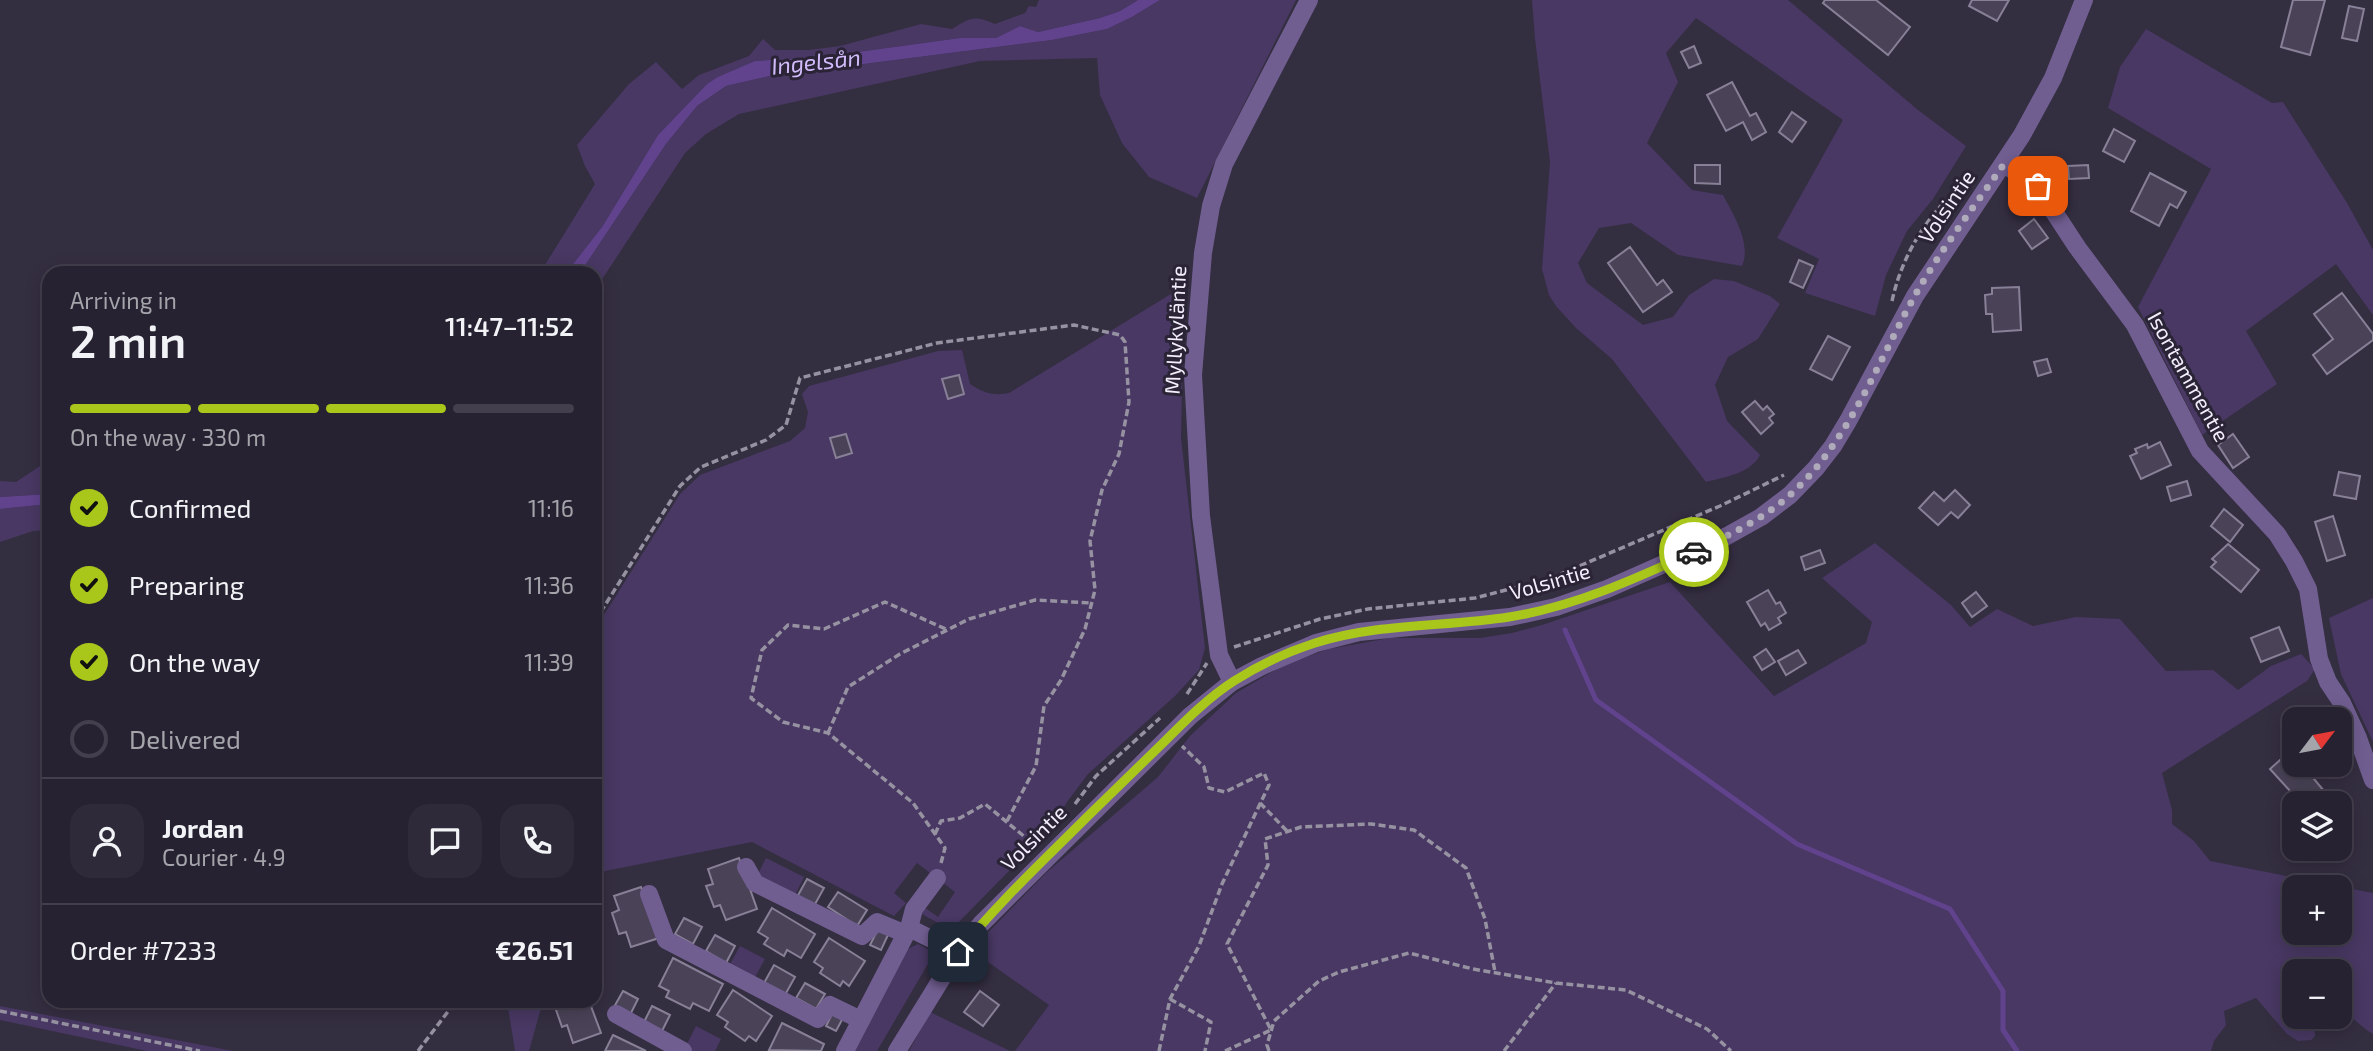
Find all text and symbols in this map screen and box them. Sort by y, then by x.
water label: Ingelsån [770,42,862,80]
pin [2008,156,2068,216]
street label: Volsintie [1912,165,1979,247]
icon: bag [2019,167,2057,205]
street label: Myllykyläntie [1159,265,1190,395]
text: Arriving in [70,286,177,314]
street label: Isontammentie [2143,307,2235,446]
text: 11:47–11:52 [445,310,574,341]
text: 2 min [70,312,186,367]
text: On the way · 330 m [70,423,266,451]
icon: check [70,489,108,527]
text: Confirmed [129,492,252,523]
text: 11:16 [528,494,574,522]
courier [1659,517,1729,587]
icon: car [1675,533,1713,571]
street label: Volsintie [1506,557,1593,604]
icon: check [70,566,108,604]
text: Preparing [129,569,244,600]
text: 11:36 [524,571,574,599]
icon: check [70,643,108,681]
text: On the way [129,646,260,677]
text: 11:39 [524,648,574,676]
north arrow [2282,707,2352,777]
map controls [2282,707,2352,1029]
text: Delivered [129,723,241,754]
button: layers [2282,791,2352,861]
street label: Volsintie [995,799,1071,875]
button: person [70,804,144,878]
button: chat [408,804,482,878]
button: phone [500,804,574,878]
text: Jordan [162,812,244,843]
text: Courier · 4.9 [162,843,286,871]
button: + [2282,875,2352,945]
pin [928,922,988,982]
icon: home [939,933,977,971]
text: Order #7233 [70,934,217,965]
text: €26.51 [495,934,574,965]
button: − [2282,959,2352,1029]

